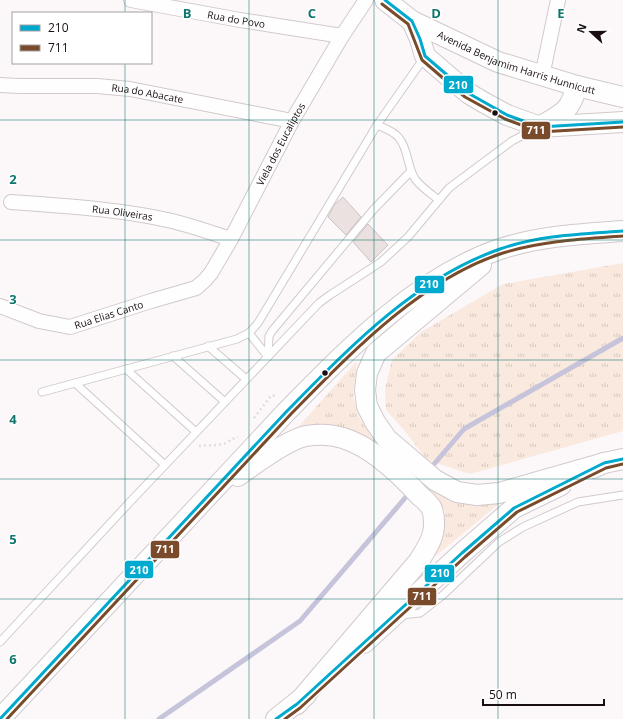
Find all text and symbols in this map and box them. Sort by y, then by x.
text: B [183,4,192,22]
text: C [308,4,316,22]
text: D [431,4,441,22]
text: E [557,4,565,22]
street label: Rua do Povo [206,7,266,31]
legend [12,12,152,64]
north arrow [571,12,611,52]
text: 210 [48,19,69,36]
text: N [573,21,590,35]
street label: Avenida Benjamim Harris Hunnicutt [435,27,597,97]
text: 711 [48,39,69,56]
line badge: 210 [443,75,474,94]
text: 210 [449,77,467,92]
street label: Rua do Abacate [111,80,185,106]
street label: Viela dos Eucaliptos [253,100,308,188]
unlabelled marker [490,108,500,118]
line badge: 711 [521,121,551,140]
text: 711 [527,122,545,137]
text: 2 [9,170,17,188]
street label: Rua Oliveiras [92,202,154,224]
line badge: 210 [414,275,445,294]
text: 210 [420,276,438,291]
text: 3 [9,290,17,308]
street label: Rua Elias Canto [72,297,145,332]
unlabelled marker [320,368,330,378]
text: 4 [9,410,17,428]
text: 5 [9,530,17,548]
line badge: 711 [150,540,180,559]
text: 711 [156,541,174,556]
line badge: 210 [124,560,154,579]
text: 210 [130,562,148,577]
line badge: 210 [424,564,455,583]
text: 210 [431,565,449,580]
line badge: 711 [407,587,437,606]
text: 711 [413,588,431,603]
text: 6 [9,650,17,668]
scale bar [483,681,604,707]
text: 50 m [489,686,517,703]

